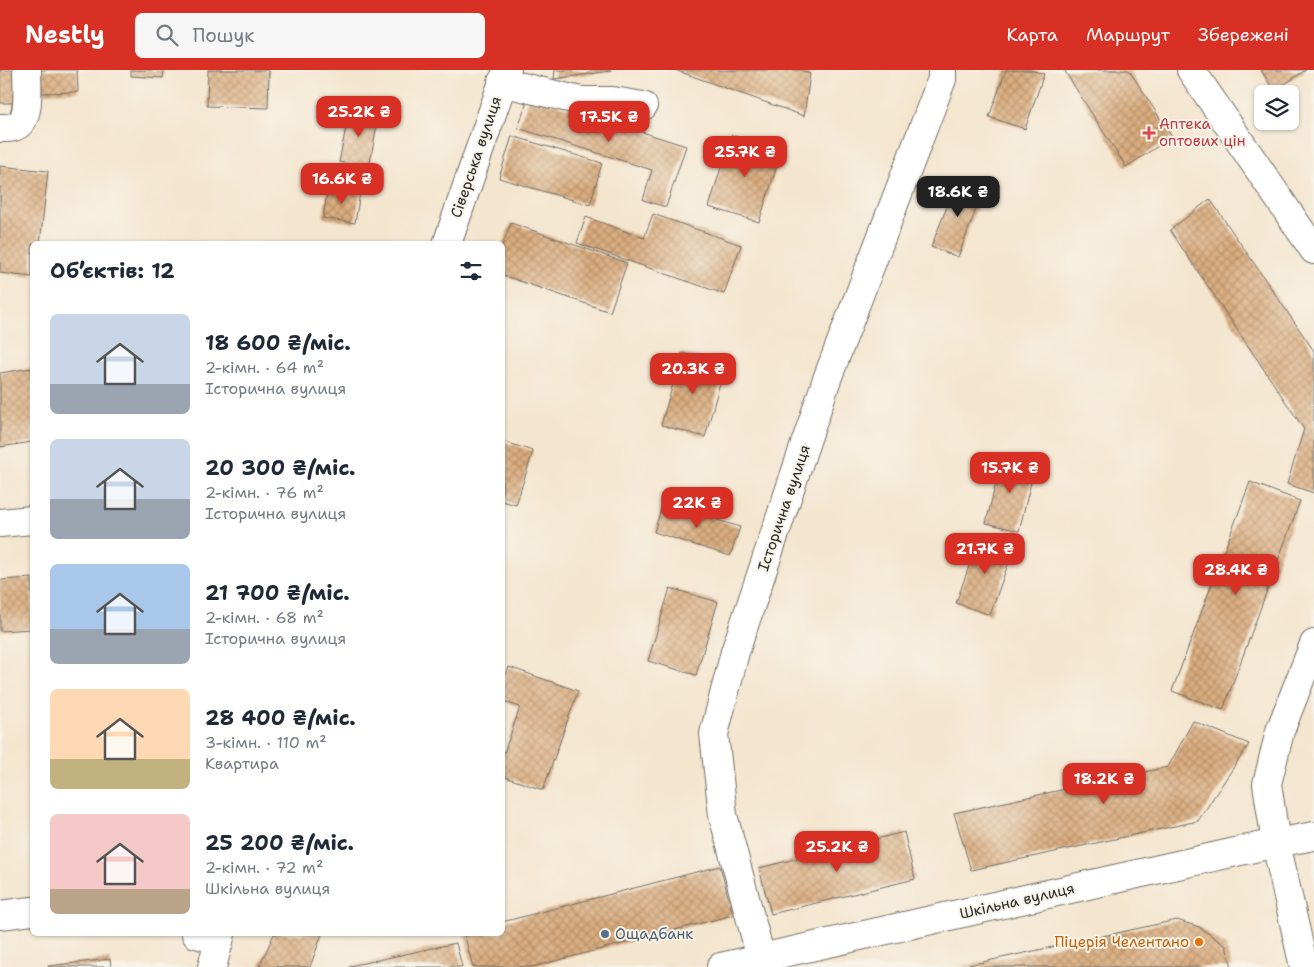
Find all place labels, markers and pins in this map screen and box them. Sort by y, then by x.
pin: 25.2K ₴ [313,96,405,138]
pin: 17.5K ₴ [563,100,655,143]
place label: Аптека оптових цін [1159,114,1245,151]
marker: Аптека оптових цін [1143,127,1155,139]
pin: 25.7K ₴ [699,136,791,178]
pin: 16.6K ₴ [296,162,388,205]
pin: 18.6K ₴ [912,176,1004,218]
pin: 20.3K ₴ [647,352,739,395]
pin: 15.7K ₴ [964,452,1056,494]
pin: 22K ₴ [662,486,732,529]
pin: 21.7K ₴ [939,532,1031,575]
pin: 28.4K ₴ [1190,554,1282,596]
pin: 18.2K ₴ [1058,762,1150,805]
pin: 25.2K ₴ [791,830,883,873]
place label: Ощадбанк [615,924,693,944]
marker: Ощадбанк [599,928,611,940]
place label: Піцерія Челентано [1054,932,1189,952]
marker: Піцерія Челентано [1193,936,1205,948]

